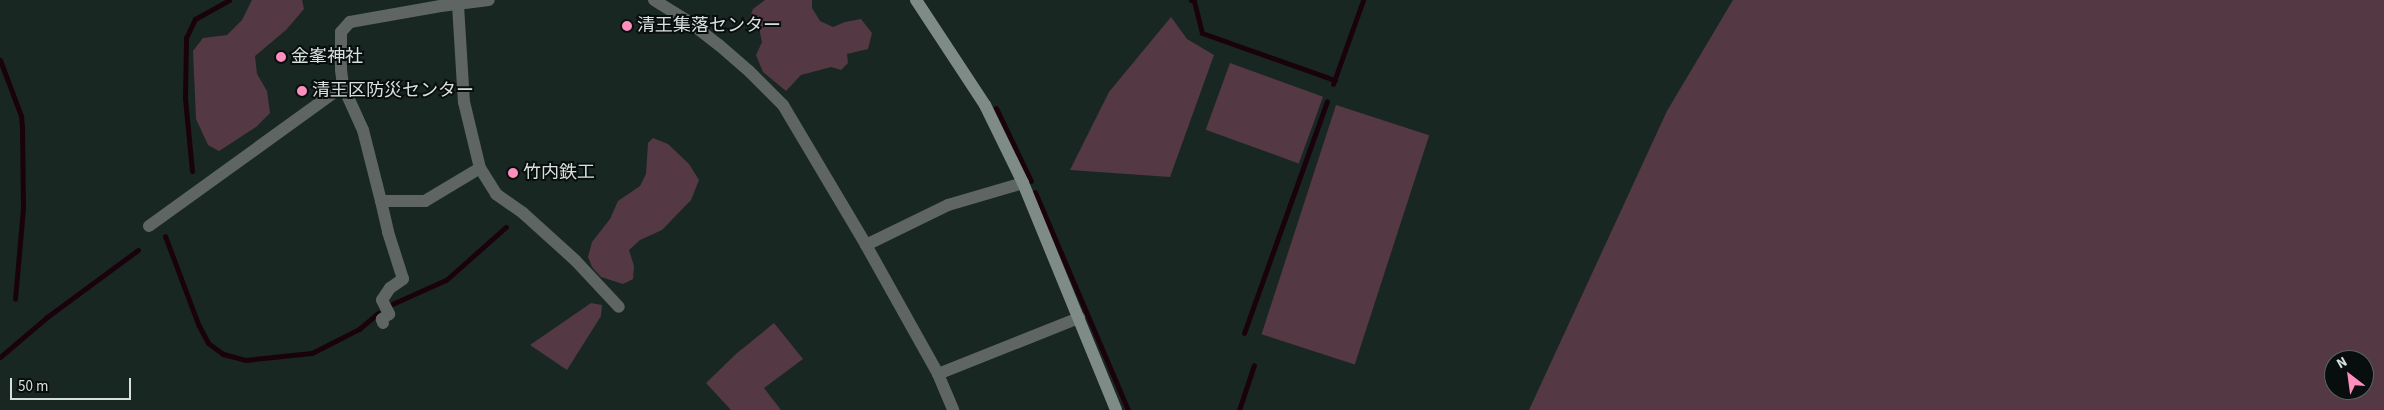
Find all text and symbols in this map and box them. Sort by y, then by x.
place label: 清王集落センター [637,15,781,37]
marker: 清王集落センター [621,20,633,32]
place label: 金峯神社 [291,46,363,68]
marker: 金峯神社 [275,51,287,63]
place label: 清王区防災センター [312,80,474,102]
marker: 清王区防災センター [296,85,308,97]
place label: 竹内鉄工 [523,162,595,184]
marker: 竹内鉄工 [507,167,519,179]
north arrow [2324,350,2374,400]
text: N [2333,352,2351,374]
scale bar [12,368,134,400]
text: 50 m [18,376,48,397]

